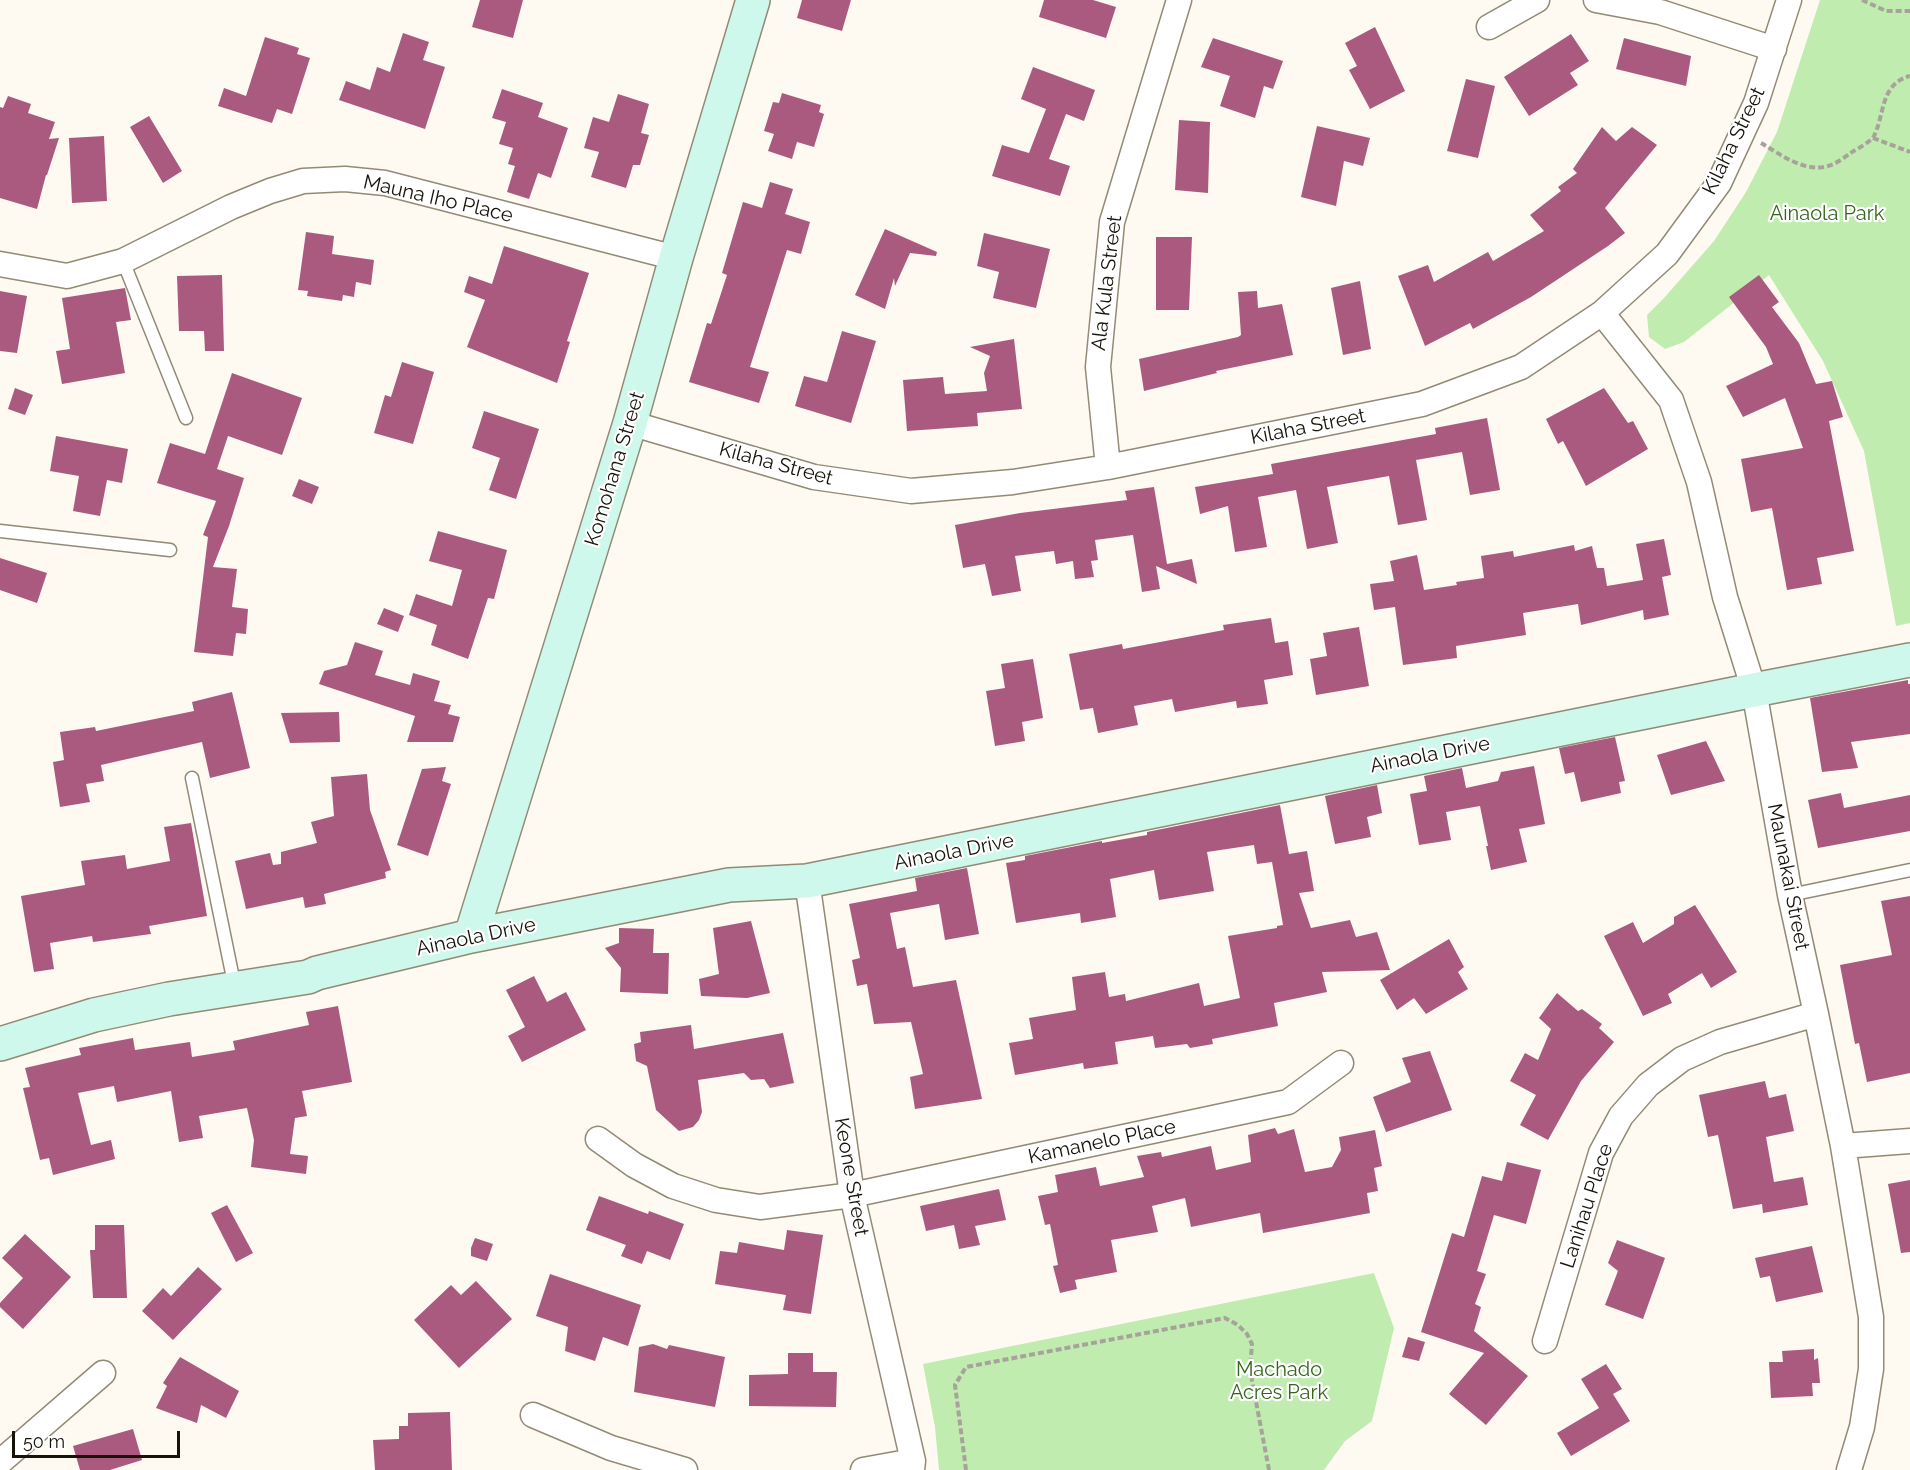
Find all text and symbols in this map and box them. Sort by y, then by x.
street label: Kilaha Street [1698,83,1770,199]
street label: Mauna Iho Place [361,170,515,228]
park label: Ainaola Park [1770,202,1884,226]
street label: Ala Kula Street [1087,214,1127,352]
street label: Komohana Street [580,389,650,549]
street label: Kilaha Street [1248,404,1368,450]
street label: Kilaha Street [717,437,835,491]
street label: Ainaola Drive [1368,732,1492,778]
street label: Maunakai Street [1762,802,1814,952]
street label: Ainaola Drive [892,829,1016,875]
street label: Ainaola Drive [414,913,538,961]
street label: Kamanelo Place [1026,1115,1178,1169]
street label: Keone Street [829,1116,873,1238]
street label: Lanihau Place [1556,1141,1618,1271]
park label: Machado Acres Park [1230,1358,1328,1405]
scale bar [15,1419,183,1457]
text: 50 m [23,1431,65,1452]

